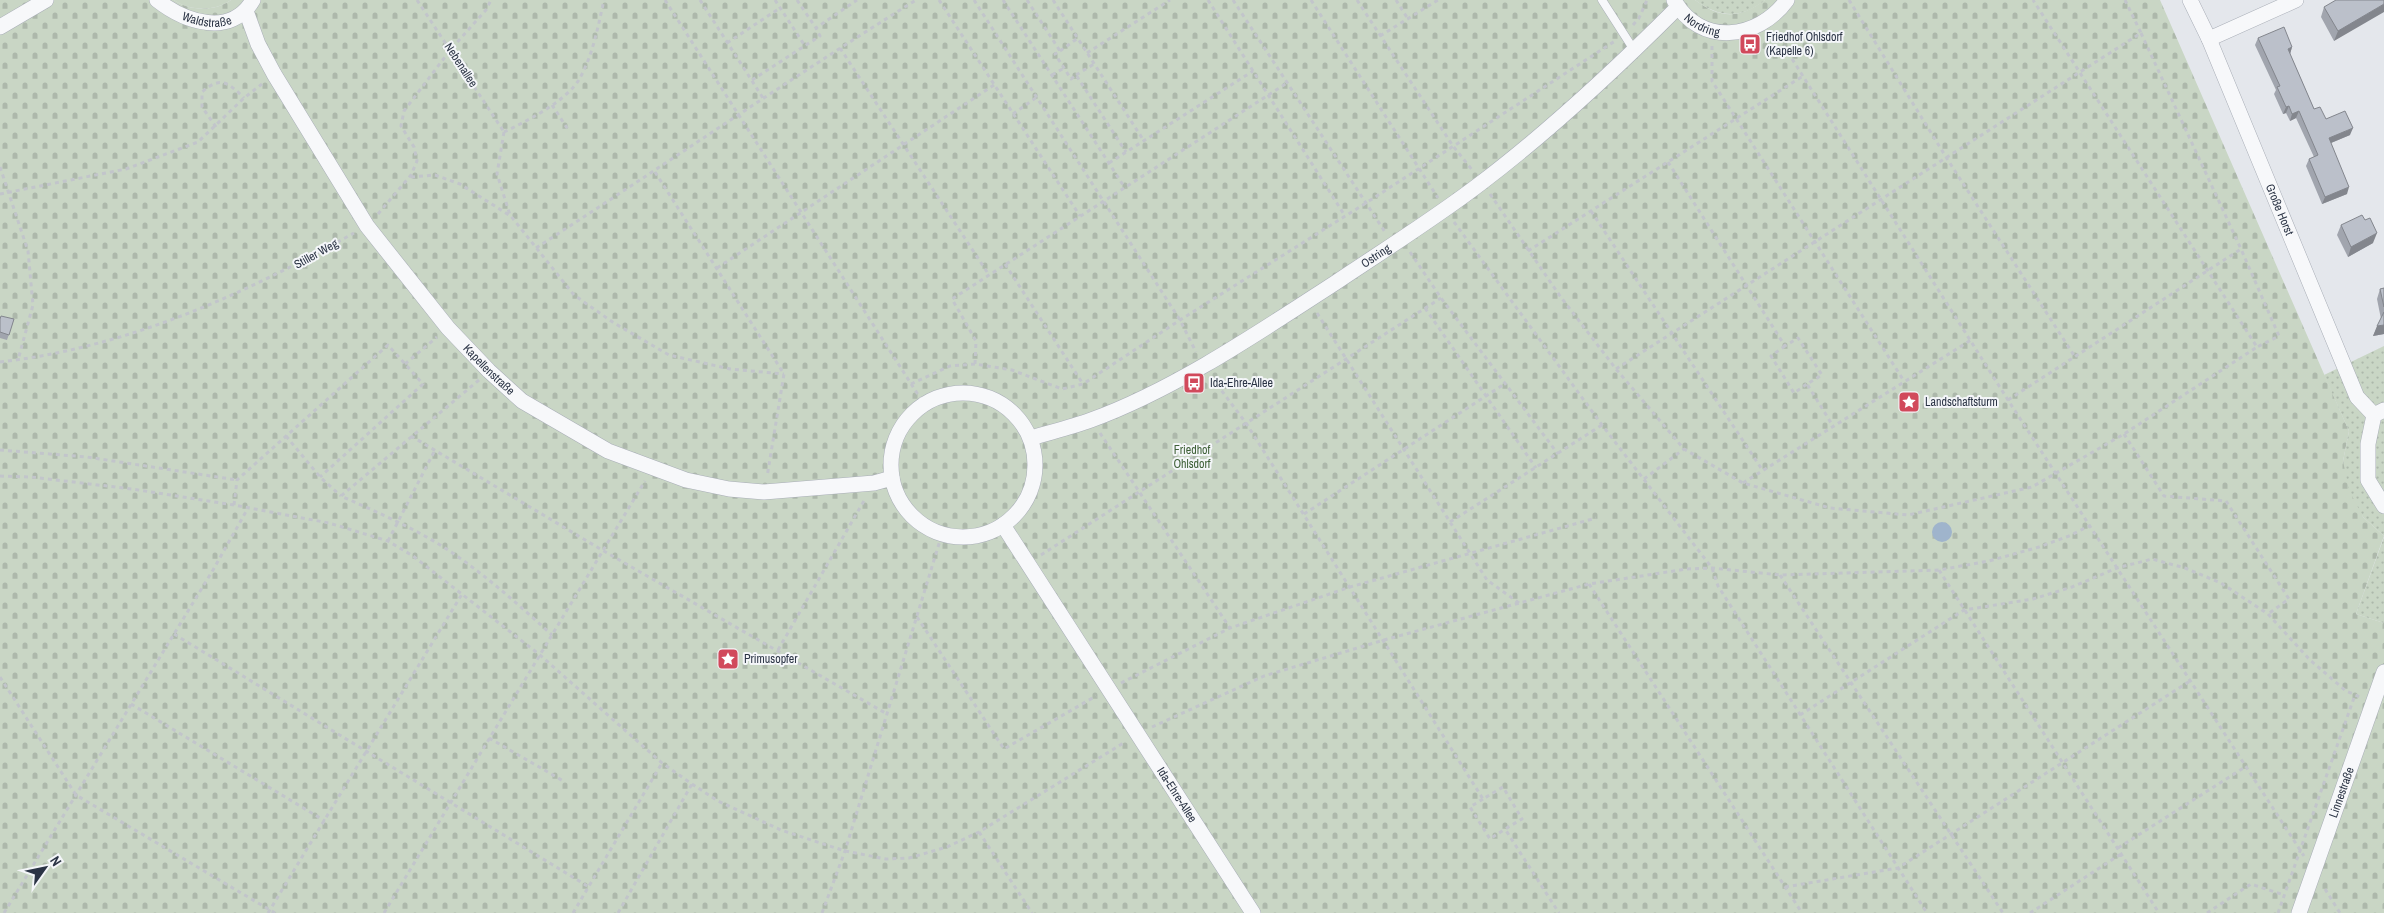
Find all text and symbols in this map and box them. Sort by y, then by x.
street label: Waldstraße [180,8,234,31]
street label: Nordring [1681,10,1722,40]
place label: Friedhof Ohlsdorf (Kapelle 6) [1766,29,1843,59]
bus stop icon: Friedhof Ohlsdorf (Kapelle 6) [1738,32,1762,56]
street label: Nebenallee [441,40,481,90]
street label: Große Horst [2262,182,2297,238]
street label: Stiller Weg [291,235,341,273]
street label: Ostring [1358,240,1394,272]
street label: Kapellenstraße [460,341,518,399]
bus stop icon: Ida-Ehre-Allee [1182,371,1206,395]
place label: Ida-Ehre-Allee [1210,375,1273,391]
place icon: Landschaftsturm [1897,390,1921,414]
place label: Landschaftsturm [1925,394,1998,410]
park label: Friedhof Ohlsdorf [1173,442,1211,472]
place icon: Primusopfer [716,647,740,671]
place label: Primusopfer [744,651,798,667]
street label: Ida-Ehre-Allee [1153,764,1201,826]
street label: Linnestraße [2325,765,2358,820]
north arrow [20,843,70,893]
text: N [46,853,66,869]

